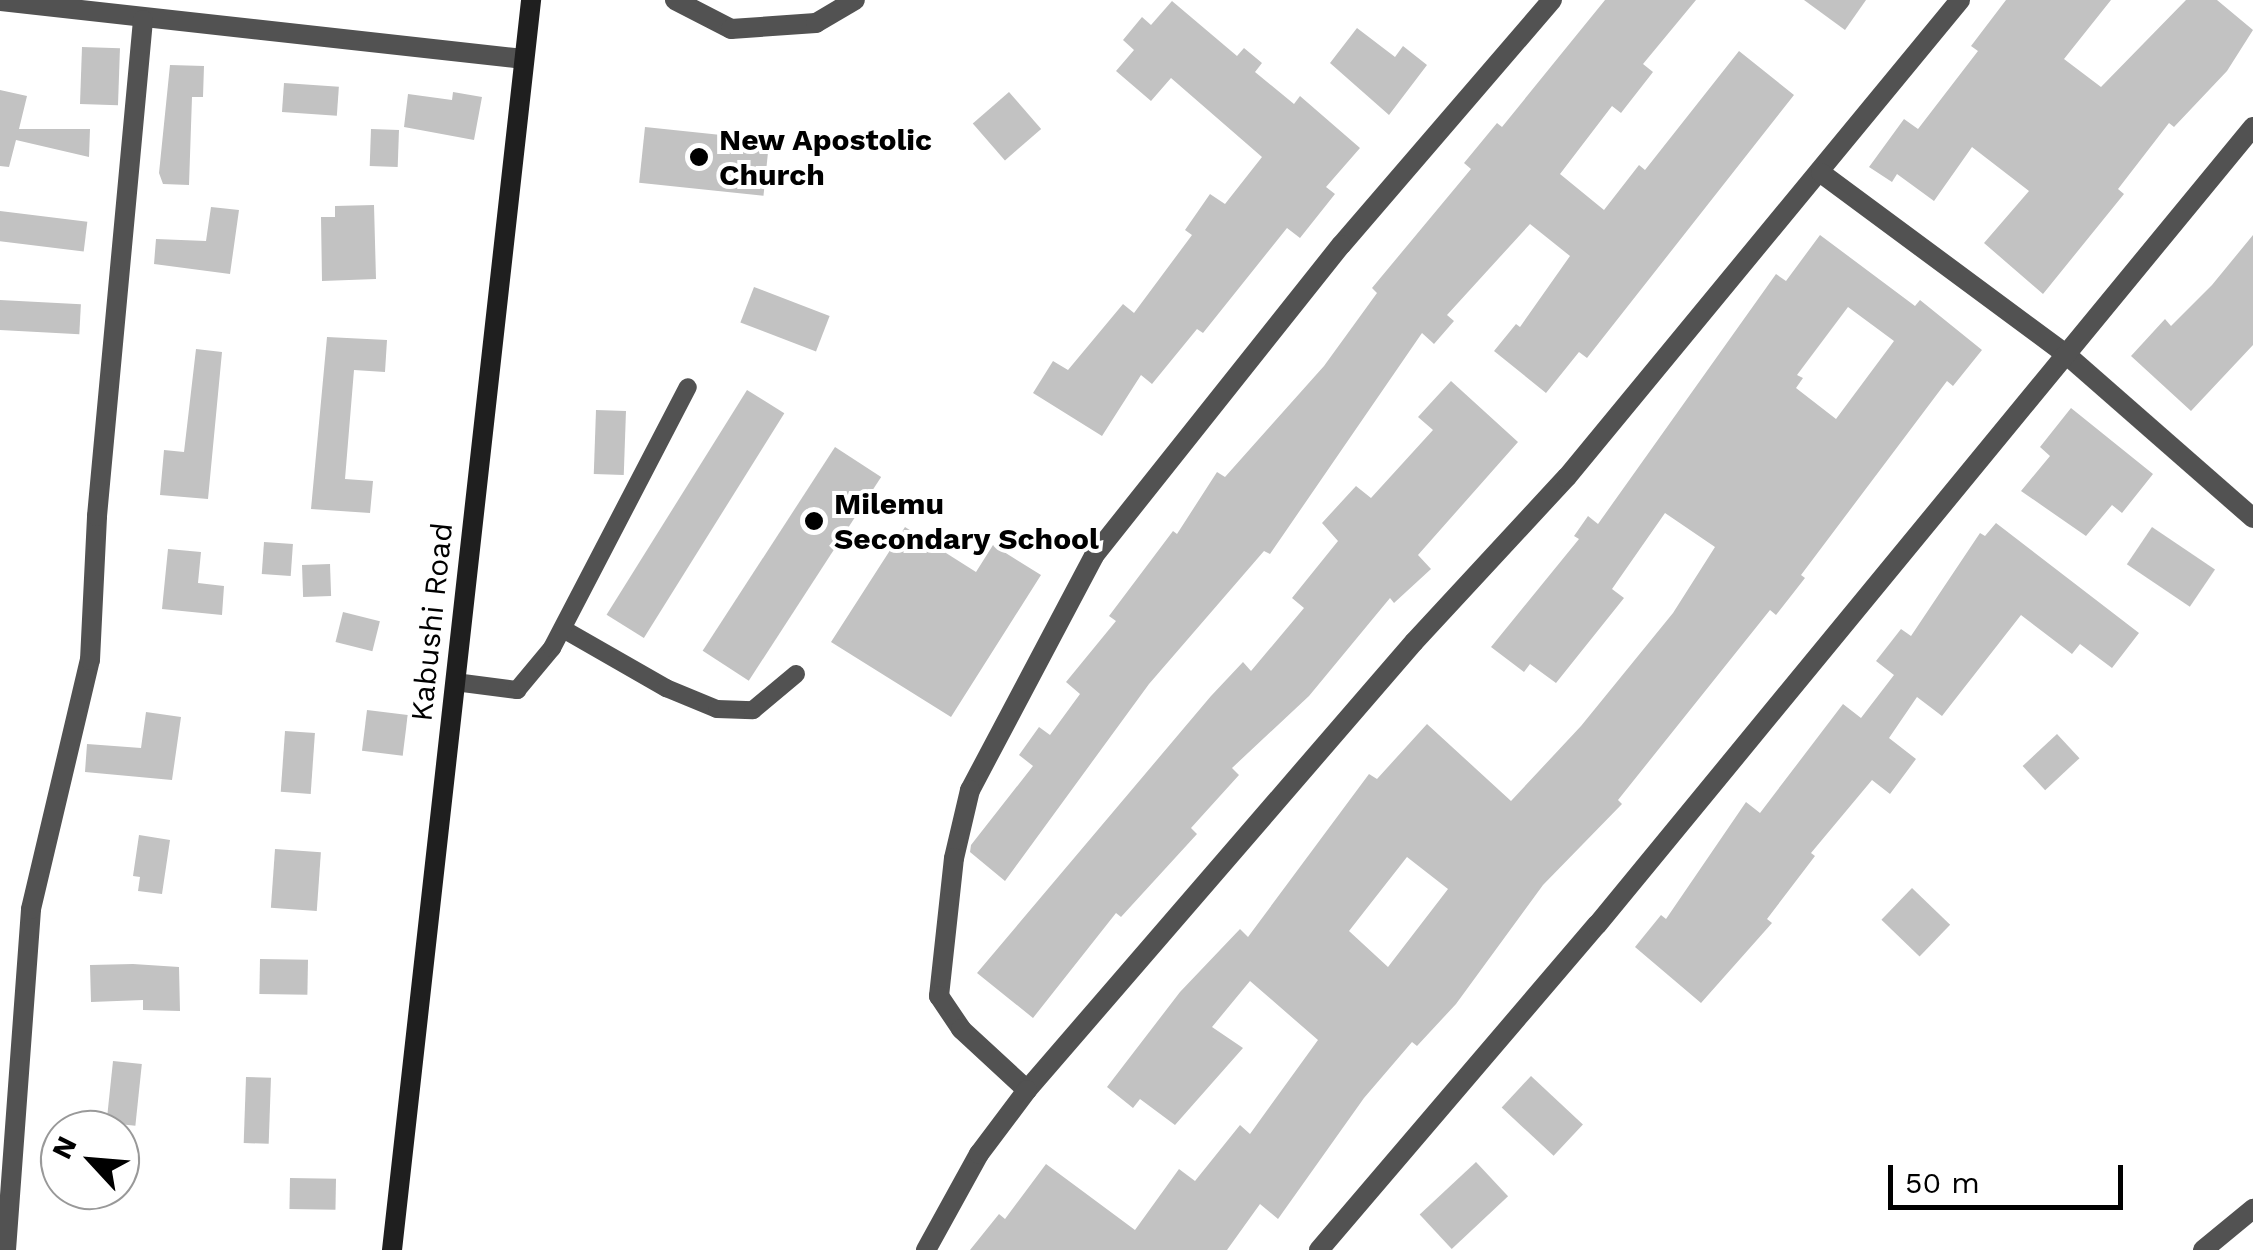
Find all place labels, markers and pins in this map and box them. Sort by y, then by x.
place label: New Apostolic Church [719,122,933,192]
marker: New Apostolic Church [688,146,710,168]
place label: Milemu Secondary School [834,486,1100,556]
marker: Milemu Secondary School [803,510,825,532]

